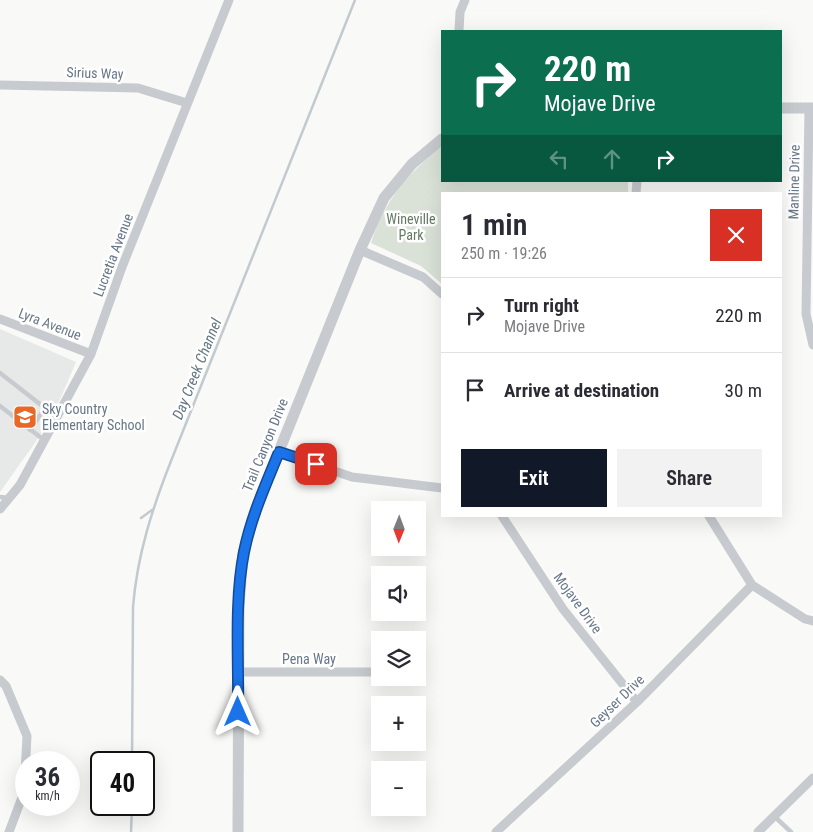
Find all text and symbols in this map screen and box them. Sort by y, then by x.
text: 220 m [544,49,631,90]
icon: right [461,50,526,115]
street label: Sirius Way [66,64,124,82]
text: Mojave Drive [544,91,656,116]
street label: Manline Drive [785,144,803,220]
icon: left [545,145,573,173]
icon: ahead [598,145,626,173]
icon: right [651,145,679,173]
text: 1 min [461,207,527,242]
button: close [710,209,762,261]
street label: Lucretia Avenue [90,211,136,299]
park label: Wineville Park [386,211,436,243]
text: 250 m · 19:26 [461,244,547,263]
text: Turn right [504,294,579,317]
icon: right [461,301,489,329]
text: 220 m [715,304,762,327]
street label: Lyra Avenue [16,305,84,343]
water label: Day Creek Channel [169,315,226,422]
text: Mojave Drive [504,317,585,336]
icon: arrive [461,376,489,404]
text: Arrive at destination [504,379,659,402]
text: 30 m [725,379,762,402]
street label: Trail Canyon Drive [239,396,291,494]
place label: Sky Country Elementary School [42,401,145,433]
school or university icon: Sky Country Elementary School [12,404,38,430]
pin [295,443,337,485]
button: Exit [461,449,607,507]
button: Share [617,449,762,507]
icon: arrive [302,450,330,478]
north arrow [371,501,426,556]
map controls [371,501,426,816]
button: sound [371,566,426,621]
street label: Mojave Drive [551,570,606,637]
button: layers [371,631,426,686]
street label: Pena Way [282,651,336,667]
street label: Geyser Drive [587,671,648,731]
position arrow [211,685,263,737]
button: + [371,696,426,751]
speed limit sign: 40 [90,751,155,816]
button: − [371,761,426,816]
text: 36 [35,763,60,792]
text: km/h [35,789,60,803]

